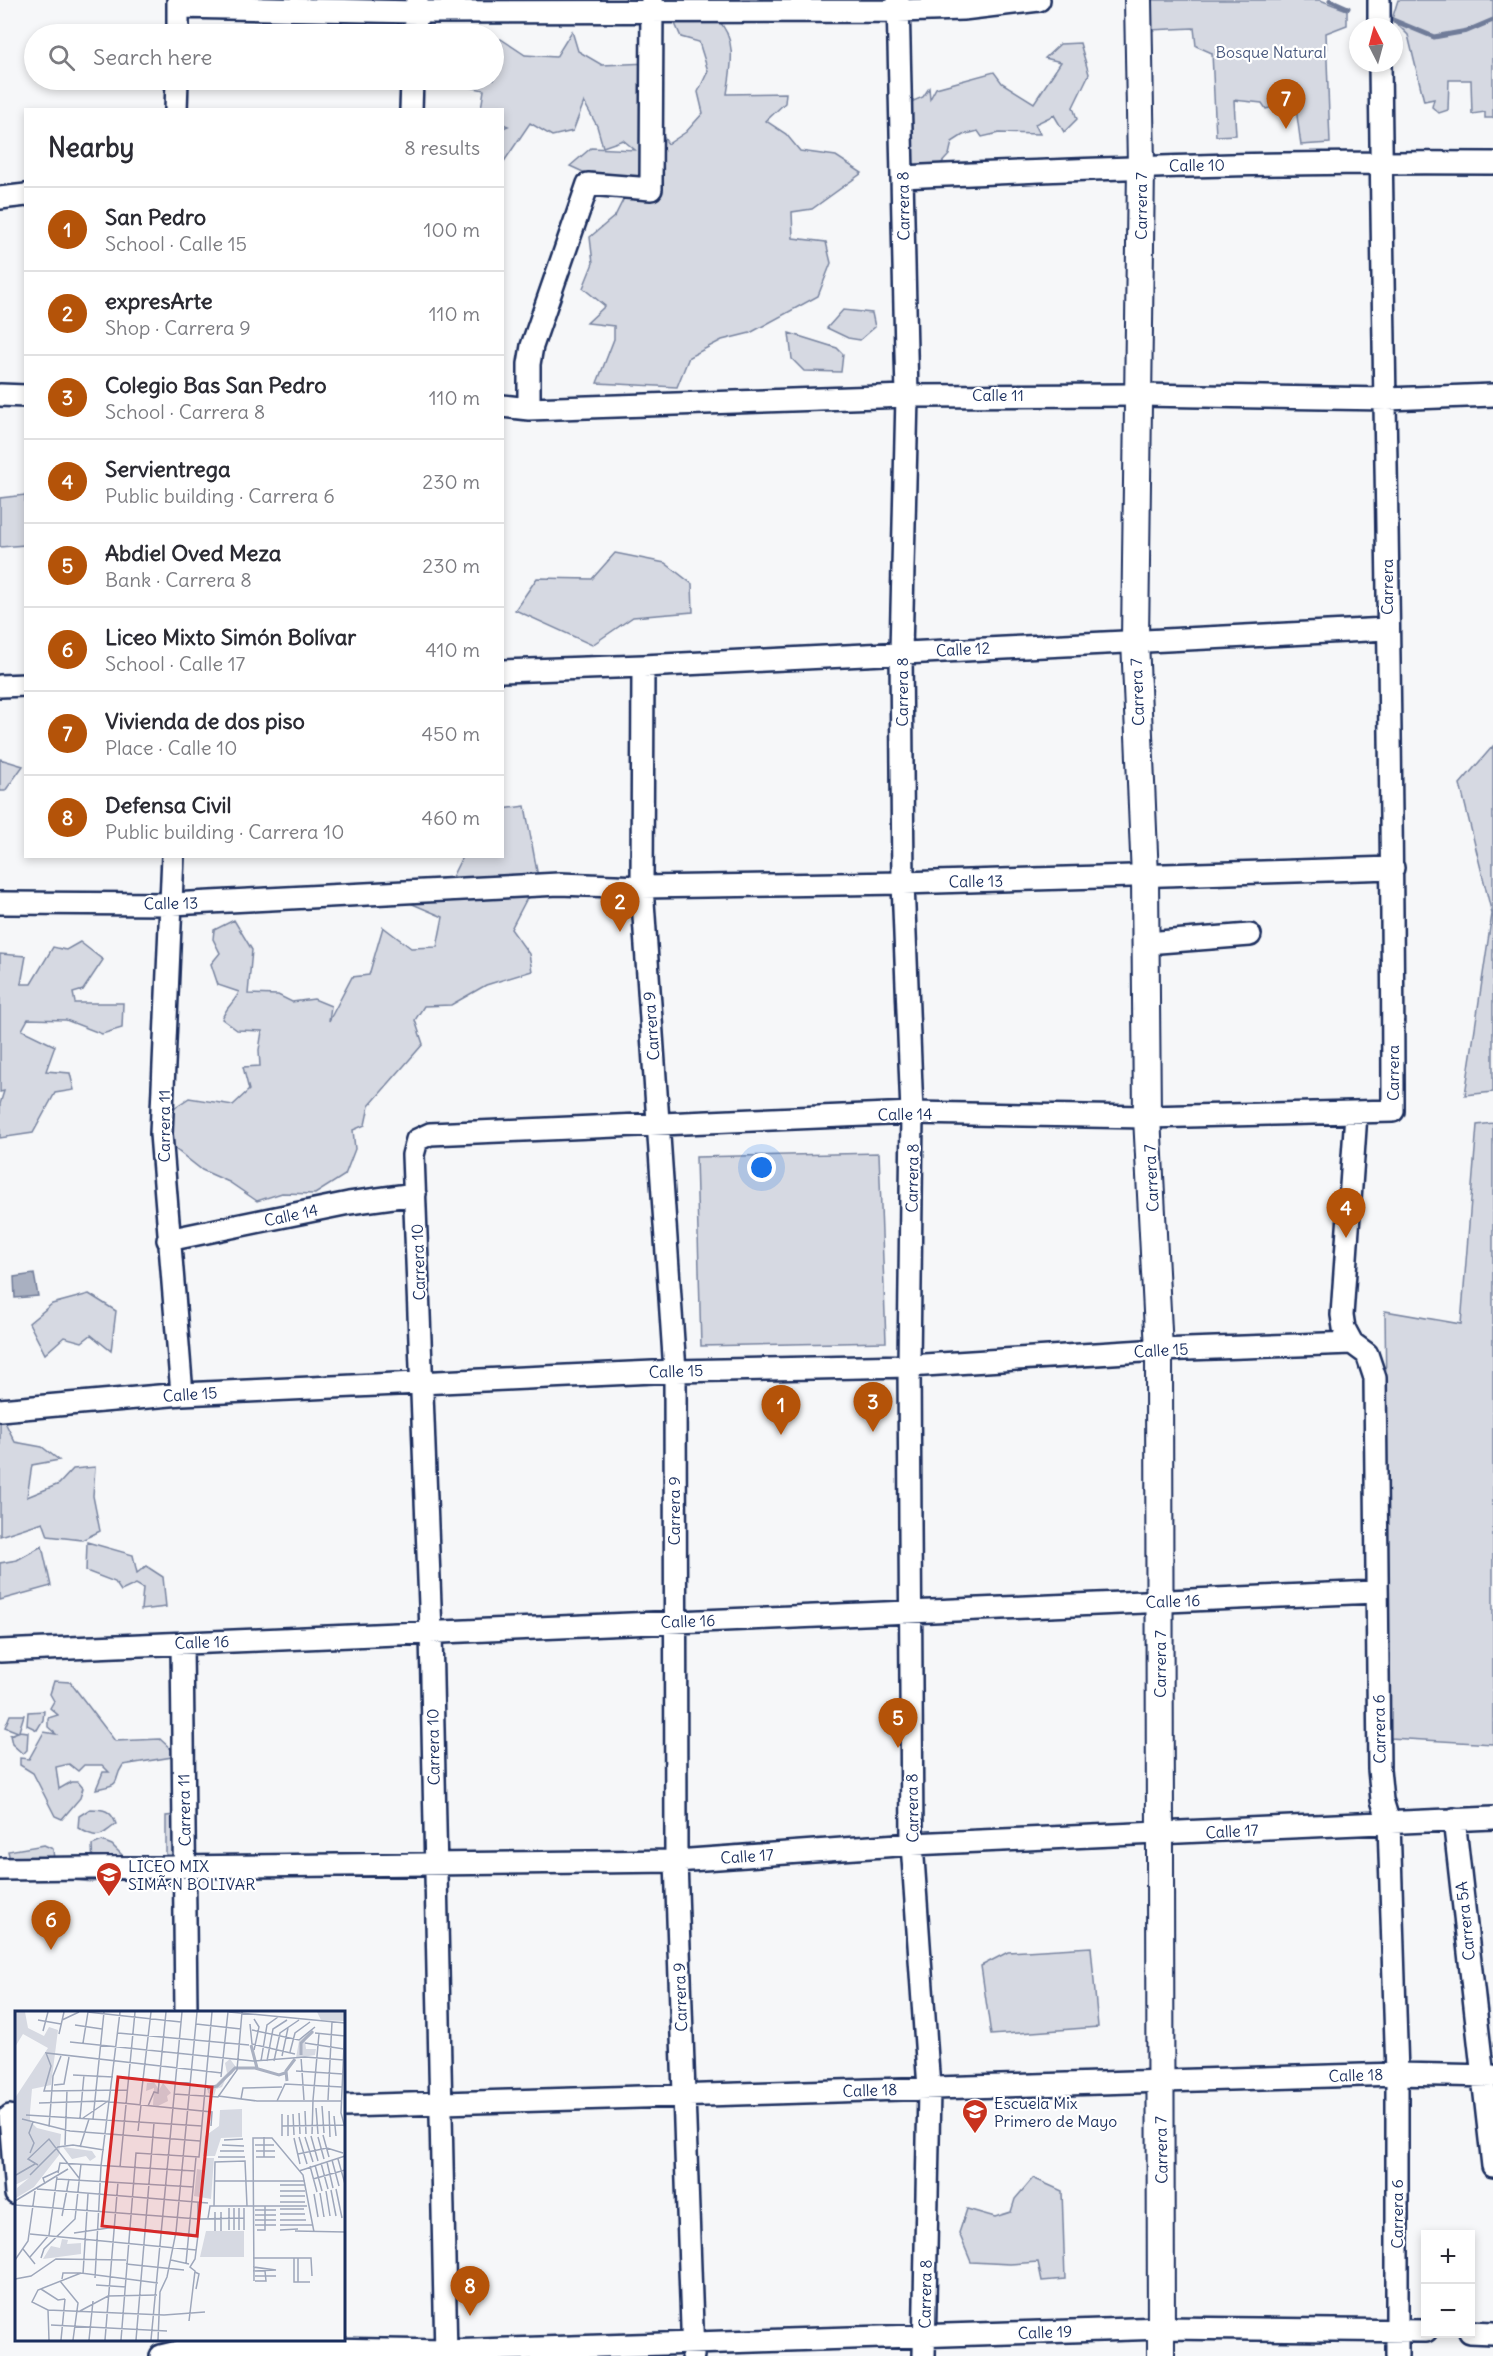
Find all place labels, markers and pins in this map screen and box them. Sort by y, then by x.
pin: 7 [1266,80,1306,129]
pin: 2 [600,882,640,932]
pin: 4 [1326,1188,1366,1238]
pin: 3 [854,1382,892,1432]
pin: 1 [762,1386,800,1435]
pin: 5 [878,1698,918,1748]
place label: LICEO MIX SIMÃ‹N BOLIVAR [128,1856,255,1894]
school or university icon: LICEO MIX SIMÃ‹N BOLIVAR [94,1860,124,1898]
pin: 6 [32,1900,70,1950]
place label: Escuela Mix Primero de Mayo [994,2093,1117,2131]
school or university icon: Escuela Mix Primero de Mayo [960,2097,990,2135]
pin: 8 [450,2266,490,2316]

